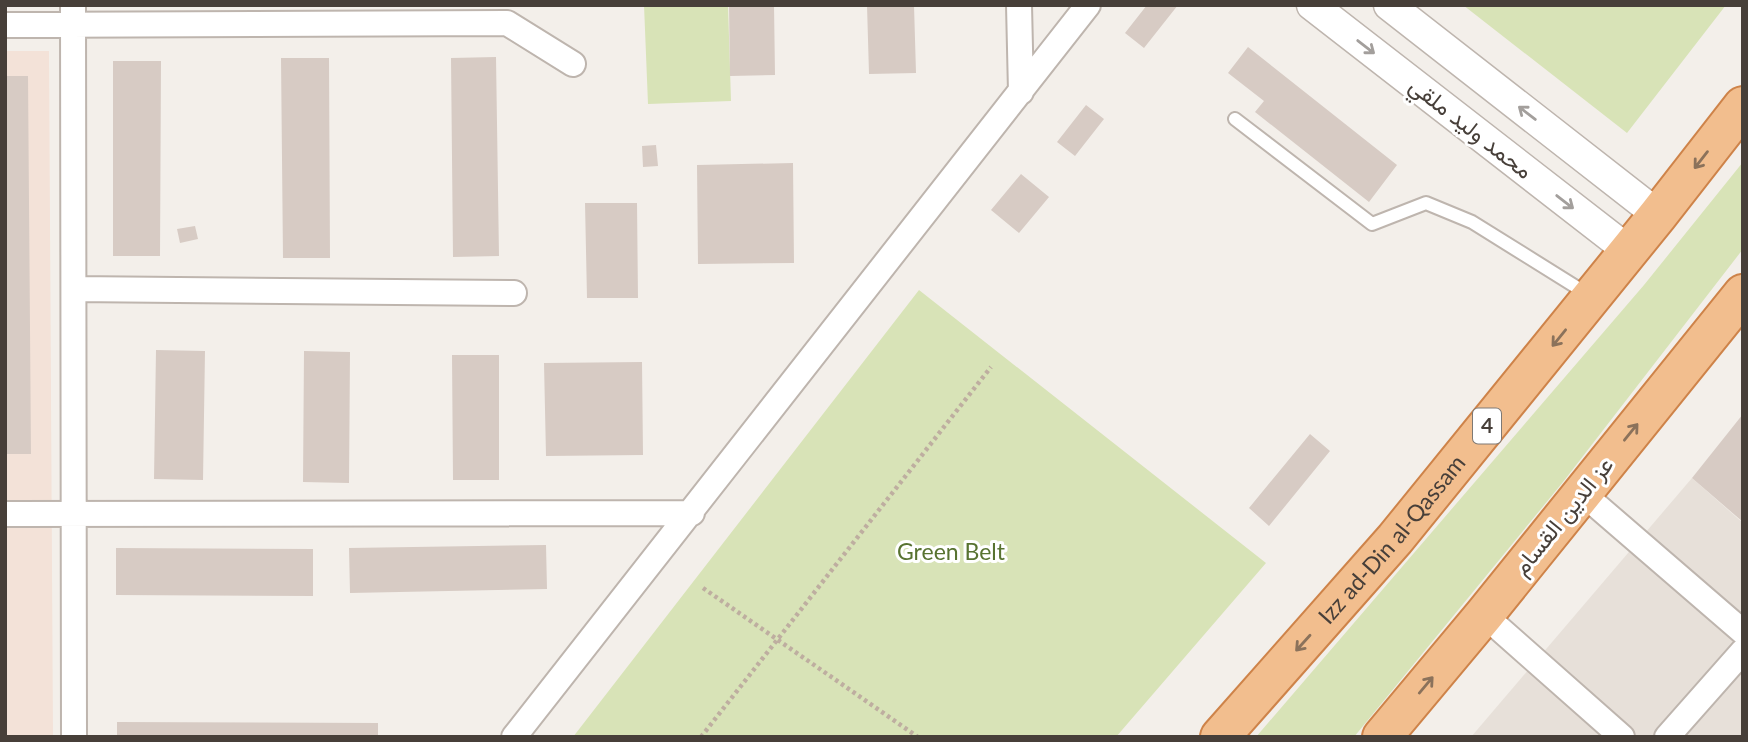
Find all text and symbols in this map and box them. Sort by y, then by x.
one-way arrow [1356,40,1375,55]
street label: محمد وليد ملقي [1401,70,1539,189]
one-way arrow [1519,105,1537,120]
one-way arrow [1694,150,1709,169]
one-way arrow [1555,194,1574,209]
one-way arrow [1551,328,1567,346]
road number: 4 [1473,408,1501,444]
one-way arrow [1624,424,1639,442]
street label: Izz ad-Din al-Qassam [1312,449,1471,629]
street label: عز الدين القسام [1506,451,1620,581]
park label: Green Belt [897,537,1006,565]
one-way arrow [1295,634,1311,652]
one-way arrow [1418,676,1433,694]

